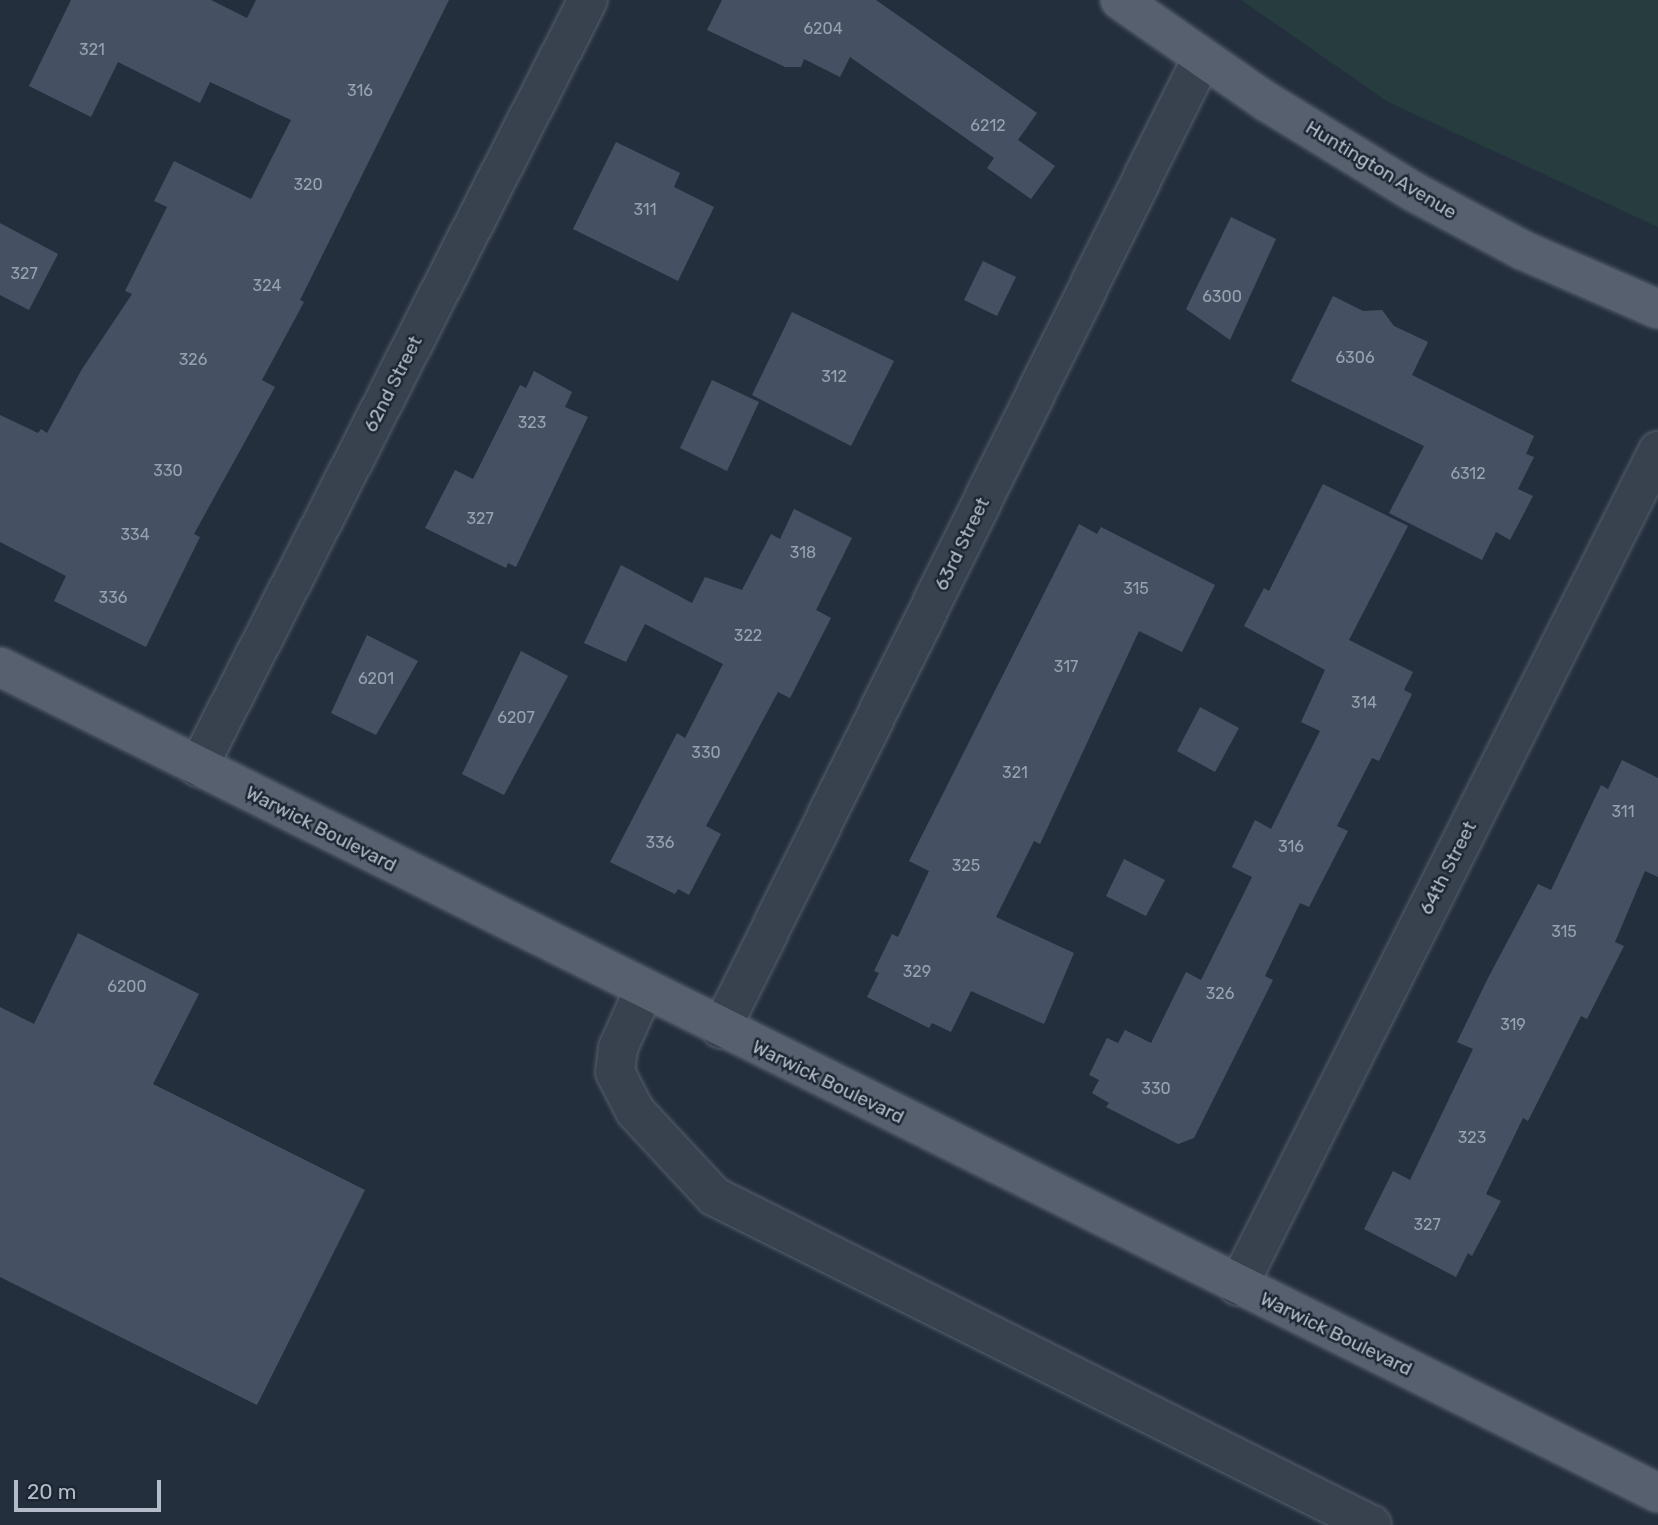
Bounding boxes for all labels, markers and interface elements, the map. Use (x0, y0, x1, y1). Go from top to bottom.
house number: 6204 (803, 19, 843, 39)
house number: 321 (79, 40, 105, 60)
house number: 316 (347, 81, 373, 101)
house number: 6212 (970, 116, 1006, 136)
street label: Huntington Avenue (1301, 116, 1461, 224)
house number: 320 (293, 175, 323, 195)
house number: 311 (633, 200, 657, 220)
house number: 327 (10, 264, 38, 284)
house number: 324 (253, 276, 281, 296)
house number: 6300 (1202, 287, 1242, 307)
street label: 62nd Street (359, 332, 427, 436)
house number: 6306 (1335, 348, 1375, 368)
house number: 326 (179, 350, 207, 370)
house number: 312 (821, 367, 847, 387)
house number: 323 (518, 413, 546, 433)
house number: 330 (153, 461, 183, 481)
house number: 6312 (1450, 464, 1486, 484)
street label: 63rd Street (930, 494, 994, 594)
house number: 327 (466, 509, 494, 529)
house number: 334 (120, 525, 150, 545)
house number: 318 (790, 543, 816, 563)
house number: 315 (1123, 579, 1149, 599)
house number: 336 (99, 588, 127, 608)
house number: 322 (734, 626, 762, 646)
house number: 317 (1054, 657, 1078, 677)
house number: 6201 (358, 669, 394, 689)
house number: 314 (1351, 693, 1377, 713)
house number: 6207 (497, 708, 535, 728)
house number: 330 (691, 743, 721, 763)
house number: 321 (1002, 763, 1028, 783)
street label: Warwick Boulevard (242, 781, 400, 877)
house number: 311 (1611, 802, 1635, 822)
street label: 64th Street (1415, 817, 1481, 919)
house number: 336 (646, 833, 674, 853)
house number: 316 (1278, 837, 1304, 857)
house number: 325 (952, 856, 980, 876)
house number: 315 (1551, 922, 1577, 942)
house number: 329 (903, 962, 931, 982)
house number: 6200 (107, 977, 147, 997)
house number: 326 (1206, 984, 1234, 1004)
house number: 319 (1500, 1015, 1526, 1035)
street label: Warwick Boulevard (748, 1035, 908, 1129)
house number: 330 (1141, 1079, 1171, 1099)
house number: 323 (1458, 1128, 1486, 1148)
house number: 327 (1413, 1215, 1441, 1235)
street label: Warwick Boulevard (1256, 1287, 1416, 1381)
scale bar (18, 1466, 164, 1510)
text: 20 m (27, 1479, 76, 1504)

